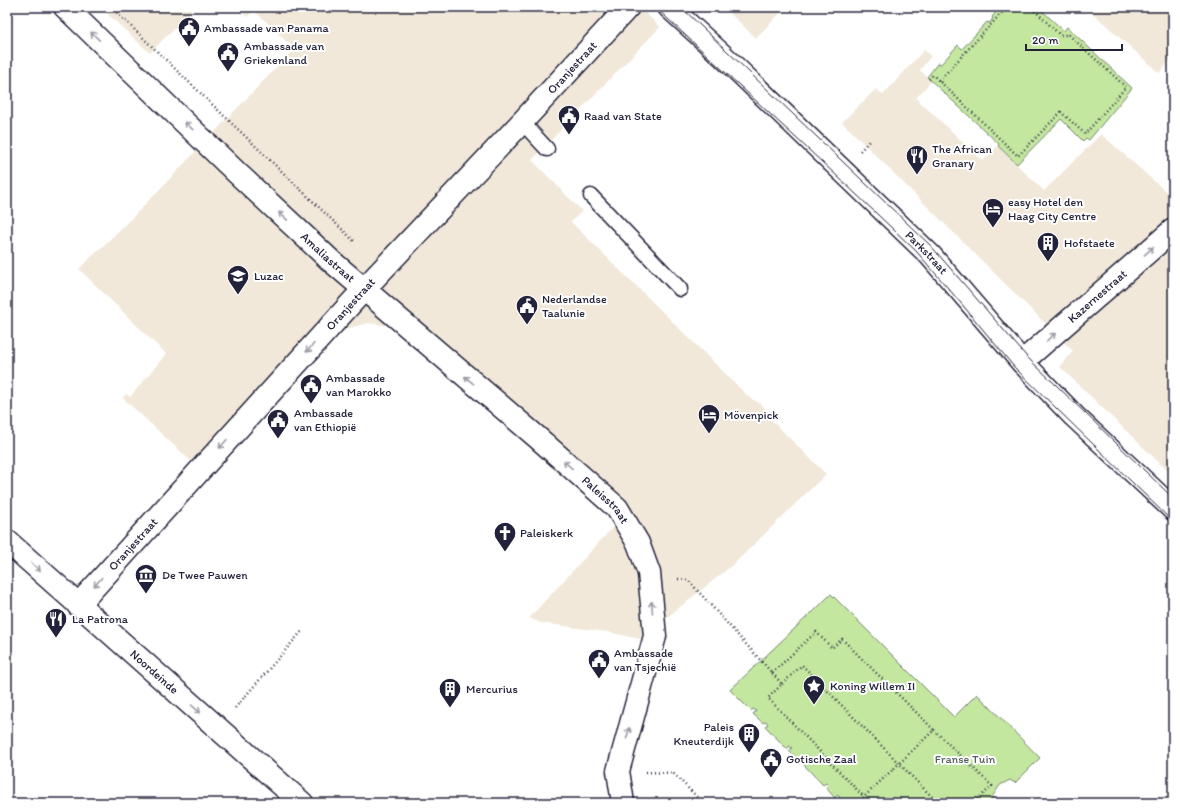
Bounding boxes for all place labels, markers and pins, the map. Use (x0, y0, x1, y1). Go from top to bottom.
public building icon: Ambassade van Panama (176, 15, 202, 48)
place label: Ambassade van Panama (204, 21, 330, 35)
place label: Ambassade van Griekenland (244, 39, 325, 67)
public building icon: Ambassade van Griekenland (215, 40, 241, 73)
public building icon: Raad van State (556, 103, 582, 136)
place label: Raad van State (584, 109, 662, 123)
place label: The African Granary (932, 142, 993, 170)
restaurant icon: The African Granary (904, 143, 930, 176)
place label: easy Hotel den Haag City Centre (1008, 195, 1096, 223)
hotel icon: easy Hotel den Haag City Centre (980, 196, 1006, 229)
building icon: Hofstaete (1035, 230, 1061, 263)
place label: Hofstaete (1064, 236, 1115, 250)
school or university icon: Luzac (225, 263, 251, 296)
place label: Luzac (254, 269, 284, 283)
place label: Nederlandse Taalunie (542, 292, 607, 320)
public building icon: Nederlandse Taalunie (514, 293, 540, 326)
place label: Ambassade van Marokko (326, 371, 392, 399)
public building icon: Ambassade van Marokko (298, 372, 324, 405)
hotel icon: Mövenpick (696, 402, 722, 435)
place label: Ambassade van Ethiopië (294, 406, 357, 434)
public building icon: Ambassade van Ethiopië (265, 407, 291, 440)
place label: Mövenpick (724, 408, 778, 422)
church icon: Paleiskerk (492, 520, 518, 553)
place label: Paleiskerk (520, 526, 573, 540)
museum icon: De Twee Pauwen (133, 562, 159, 595)
place label: De Twee Pauwen (162, 568, 248, 582)
restaurant icon: La Patrona (43, 606, 69, 639)
place label: La Patrona (72, 612, 129, 626)
place label: Ambassade van Tsjechië (614, 646, 677, 674)
public building icon: Ambassade van Tsjechië (586, 647, 612, 680)
place icon: Koning Willem II (801, 673, 827, 706)
building icon: Mercurius (437, 676, 463, 709)
place label: Koning Willem II (830, 679, 915, 693)
place label: Mercurius (466, 682, 518, 696)
place label: Paleis Kneuterdijk (673, 720, 735, 748)
building icon: Paleis Kneuterdijk (736, 721, 762, 754)
public building icon: Gotische Zaal (758, 746, 784, 779)
place label: Gotische Zaal (786, 752, 857, 766)

